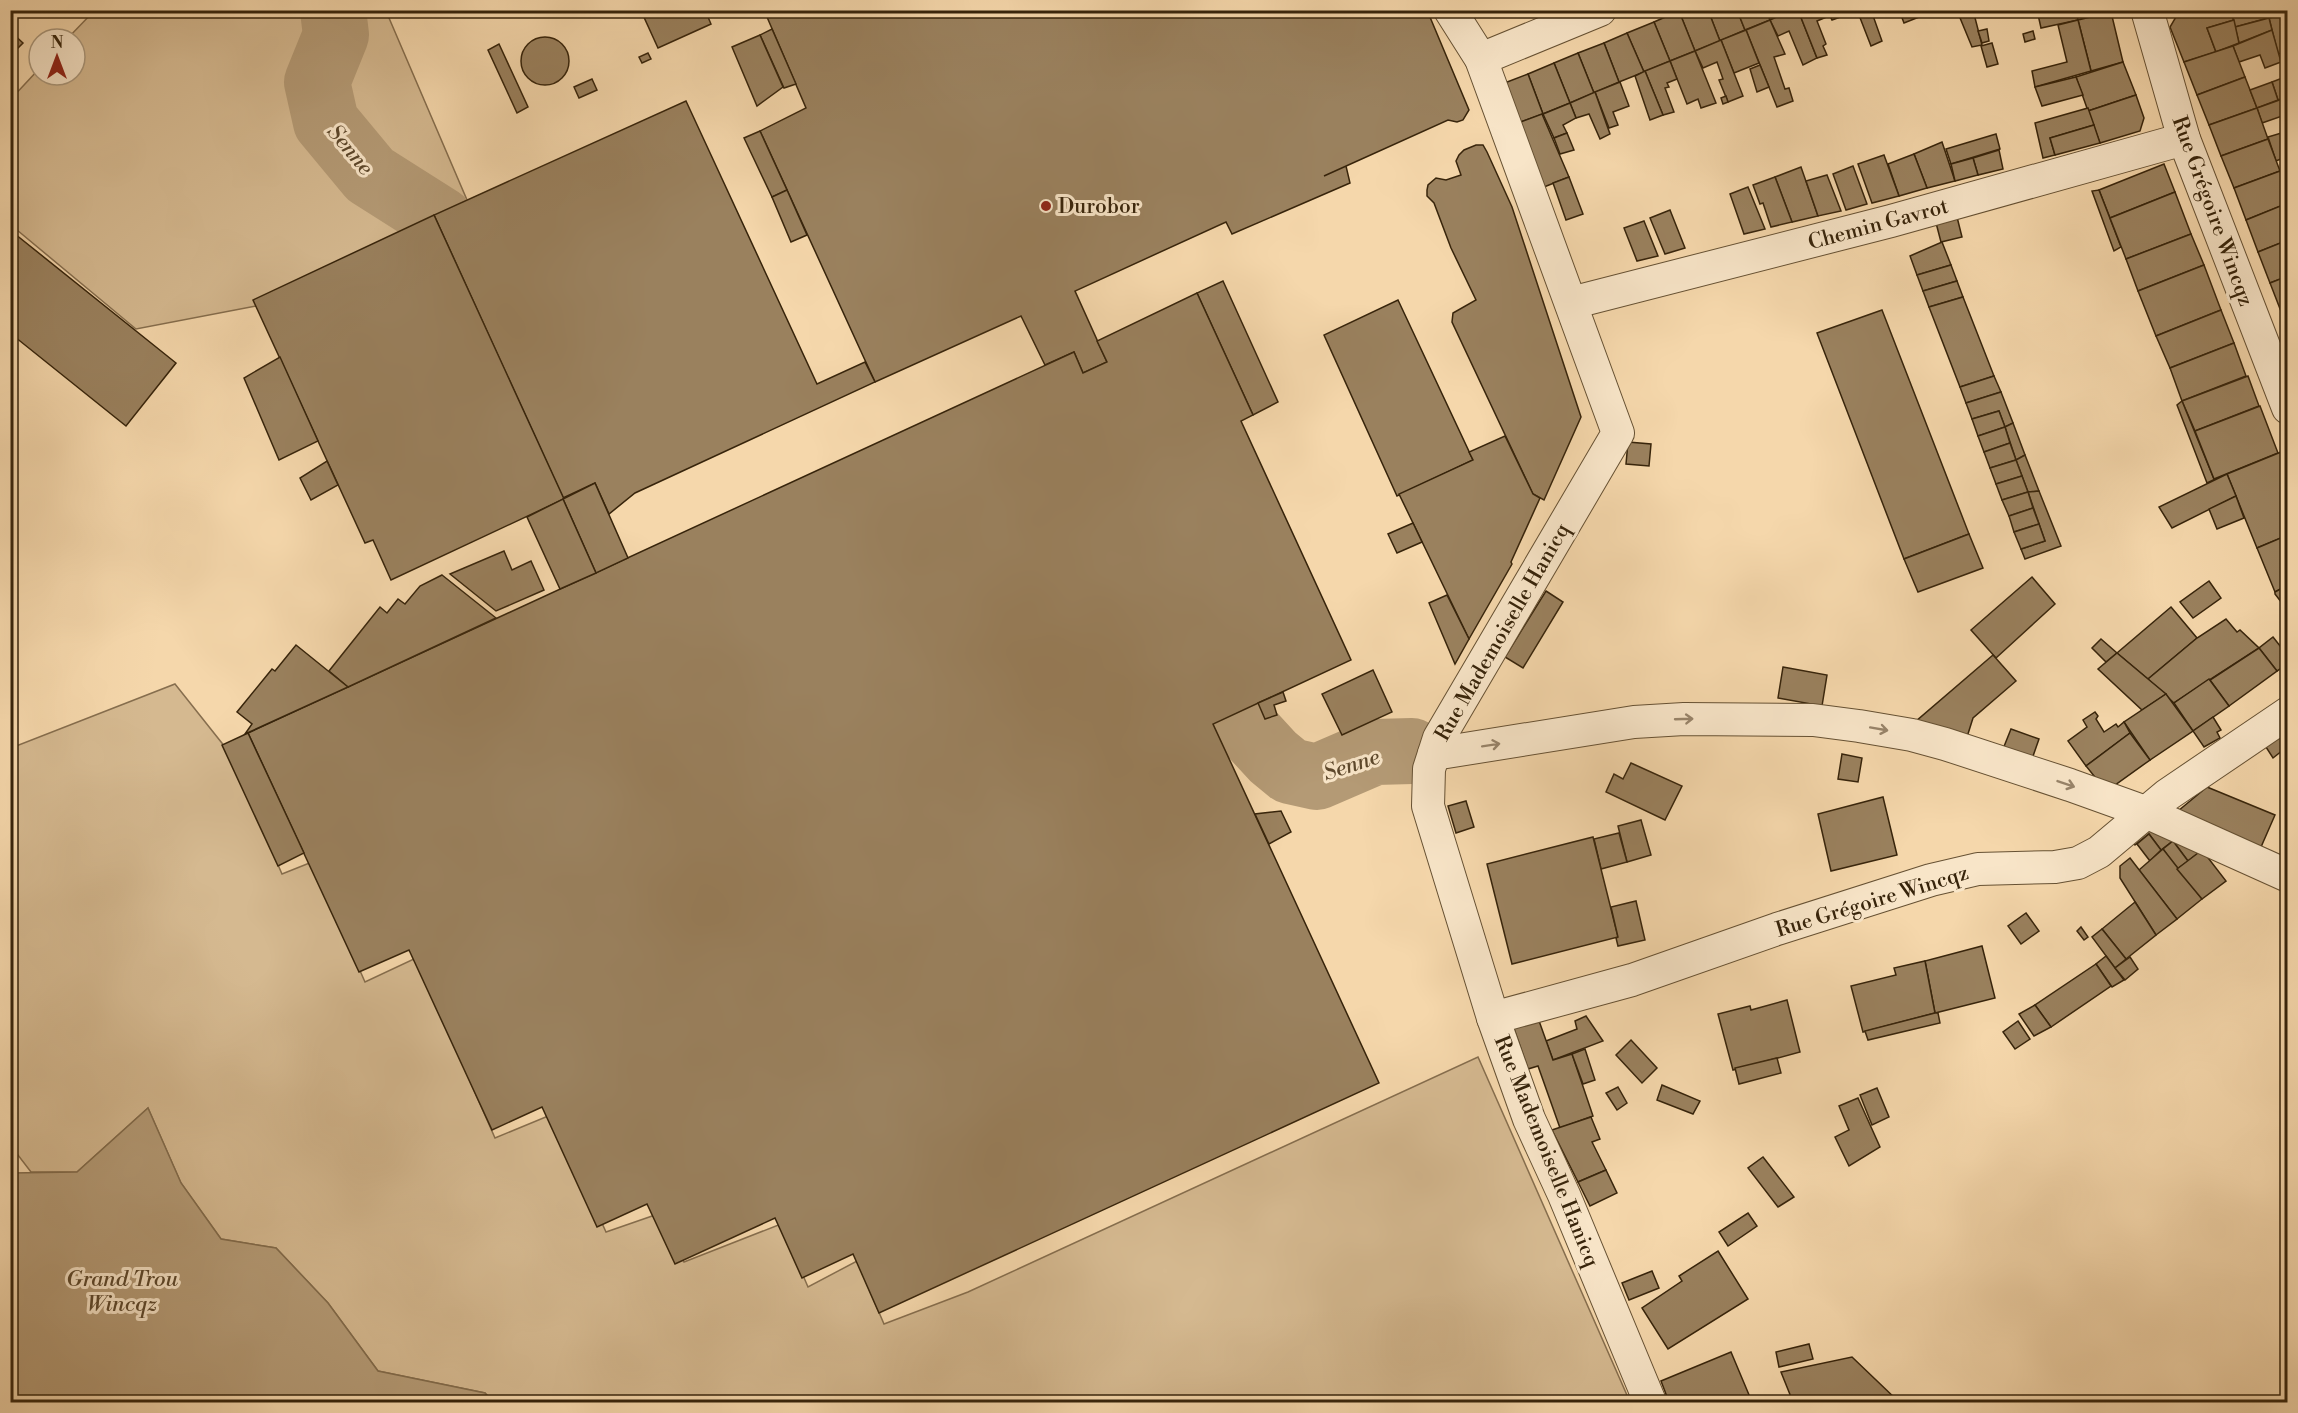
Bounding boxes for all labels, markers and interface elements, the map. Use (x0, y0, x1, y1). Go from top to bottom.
north arrow (27, 27, 87, 87)
text: N (51, 33, 64, 53)
street label: Rue Grégoire Wincqz (2166, 113, 2259, 310)
water label: Senne (321, 119, 379, 181)
place label: Durobor (1058, 194, 1140, 220)
street label: Chemin Gavrot (1805, 194, 1952, 256)
marker: Durobor (1039, 199, 1053, 213)
street label: Rue Mademoiselle Hanicq (1430, 519, 1576, 746)
one-way arrow (1674, 713, 1694, 725)
one-way arrow (1868, 724, 1888, 735)
one-way arrow (1481, 740, 1501, 751)
water label: Senne (1320, 744, 1383, 787)
one-way arrow (2056, 779, 2075, 790)
street label: Rue Grégoire Wincqz (1773, 860, 1972, 944)
street label: Rue Mademoiselle Hanicq (1488, 1032, 1604, 1271)
water label: Grand Trou Wincqz (66, 1266, 179, 1318)

